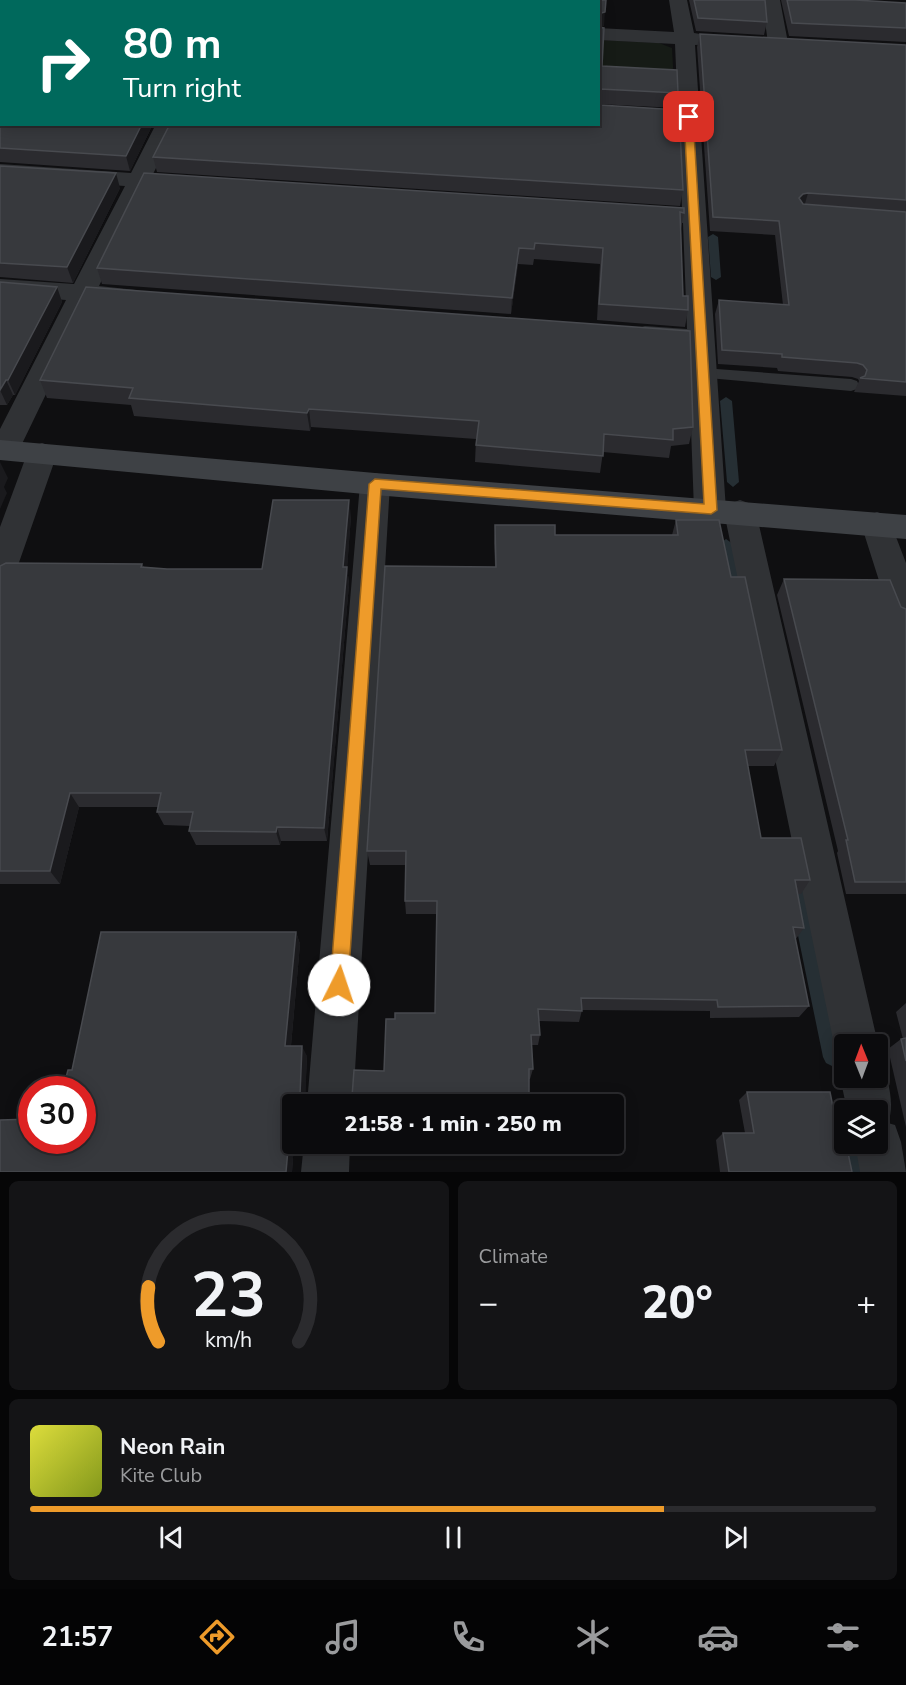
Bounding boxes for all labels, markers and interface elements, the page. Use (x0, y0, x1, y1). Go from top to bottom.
text: 80 m (123, 16, 222, 73)
icon: right (24, 24, 102, 102)
text: Turn right (123, 70, 241, 107)
pin (663, 91, 714, 142)
icon: arrive (672, 100, 705, 133)
position arrow (307, 953, 371, 1017)
north arrow (834, 1034, 888, 1088)
map controls (834, 1034, 888, 1154)
speed limit sign: 30 (18, 1076, 96, 1154)
button: layers (834, 1100, 888, 1154)
text: 21:58 · 1 min · 250 m (344, 1109, 562, 1139)
text: Climate (479, 1243, 548, 1270)
text: 23 (191, 1253, 266, 1338)
text: 20° (642, 1273, 713, 1334)
text: − (479, 1281, 498, 1326)
text: + (856, 1281, 876, 1326)
text: km/h (205, 1326, 252, 1356)
text: Neon Rain (120, 1432, 225, 1462)
text: Kite Club (120, 1462, 202, 1489)
icon: previous (155, 1521, 188, 1554)
icon: pause (437, 1521, 470, 1554)
icon: next (719, 1521, 752, 1554)
icon: directions (196, 1616, 238, 1658)
icon: music (322, 1616, 364, 1658)
icon: phone (447, 1616, 489, 1658)
icon: climate (572, 1616, 614, 1658)
icon: car (697, 1616, 739, 1658)
icon: filters (822, 1616, 864, 1658)
text: 21:57 (42, 1619, 113, 1656)

